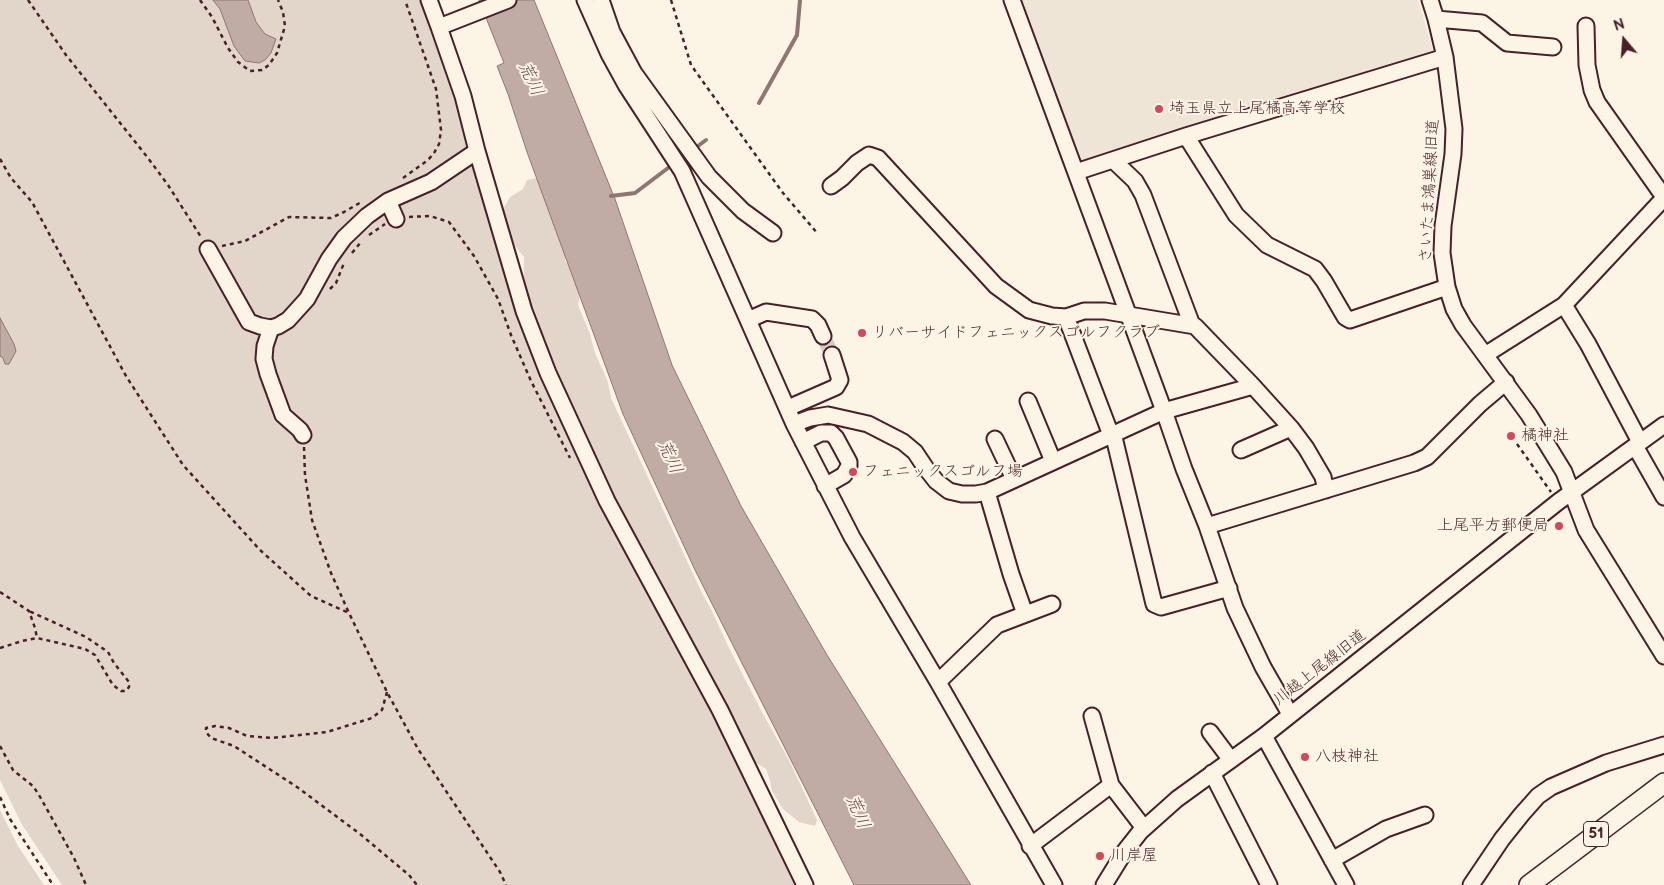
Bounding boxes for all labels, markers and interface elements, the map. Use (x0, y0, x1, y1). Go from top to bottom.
north arrow (1599, 15, 1649, 65)
text: N (1612, 16, 1627, 35)
water label: 荒川 (513, 58, 547, 100)
place label: 埼玉県立上尾橘高等学校 (1169, 99, 1345, 119)
marker: 埼玉県立上尾橘高等学校 (1153, 103, 1165, 115)
street label: さいたま鴻巣線旧道 (1417, 119, 1443, 263)
place label: リバーサイドフェニックスゴルフクラブ (872, 323, 1160, 343)
marker: リバーサイドフェニックスゴルフクラブ (856, 327, 868, 339)
place label: 橘神社 (1521, 426, 1569, 446)
marker: 橘神社 (1505, 430, 1517, 442)
water label: 荒川 (652, 436, 686, 478)
place label: フェニックスゴルフ場 (863, 462, 1023, 482)
marker: フェニックスゴルフ場 (847, 466, 859, 478)
place label: 上尾平方郵便局 (1437, 516, 1549, 536)
marker: 上尾平方郵便局 (1553, 520, 1565, 532)
street label: 川越上尾線旧道 (1270, 626, 1370, 710)
place label: 八枝神社 (1315, 747, 1379, 767)
marker: 八枝神社 (1299, 751, 1311, 763)
water label: 荒川 (840, 791, 874, 833)
road number: 51 (1584, 822, 1608, 846)
place label: 川岸屋 (1110, 846, 1158, 866)
marker: 川岸屋 (1094, 850, 1106, 862)

